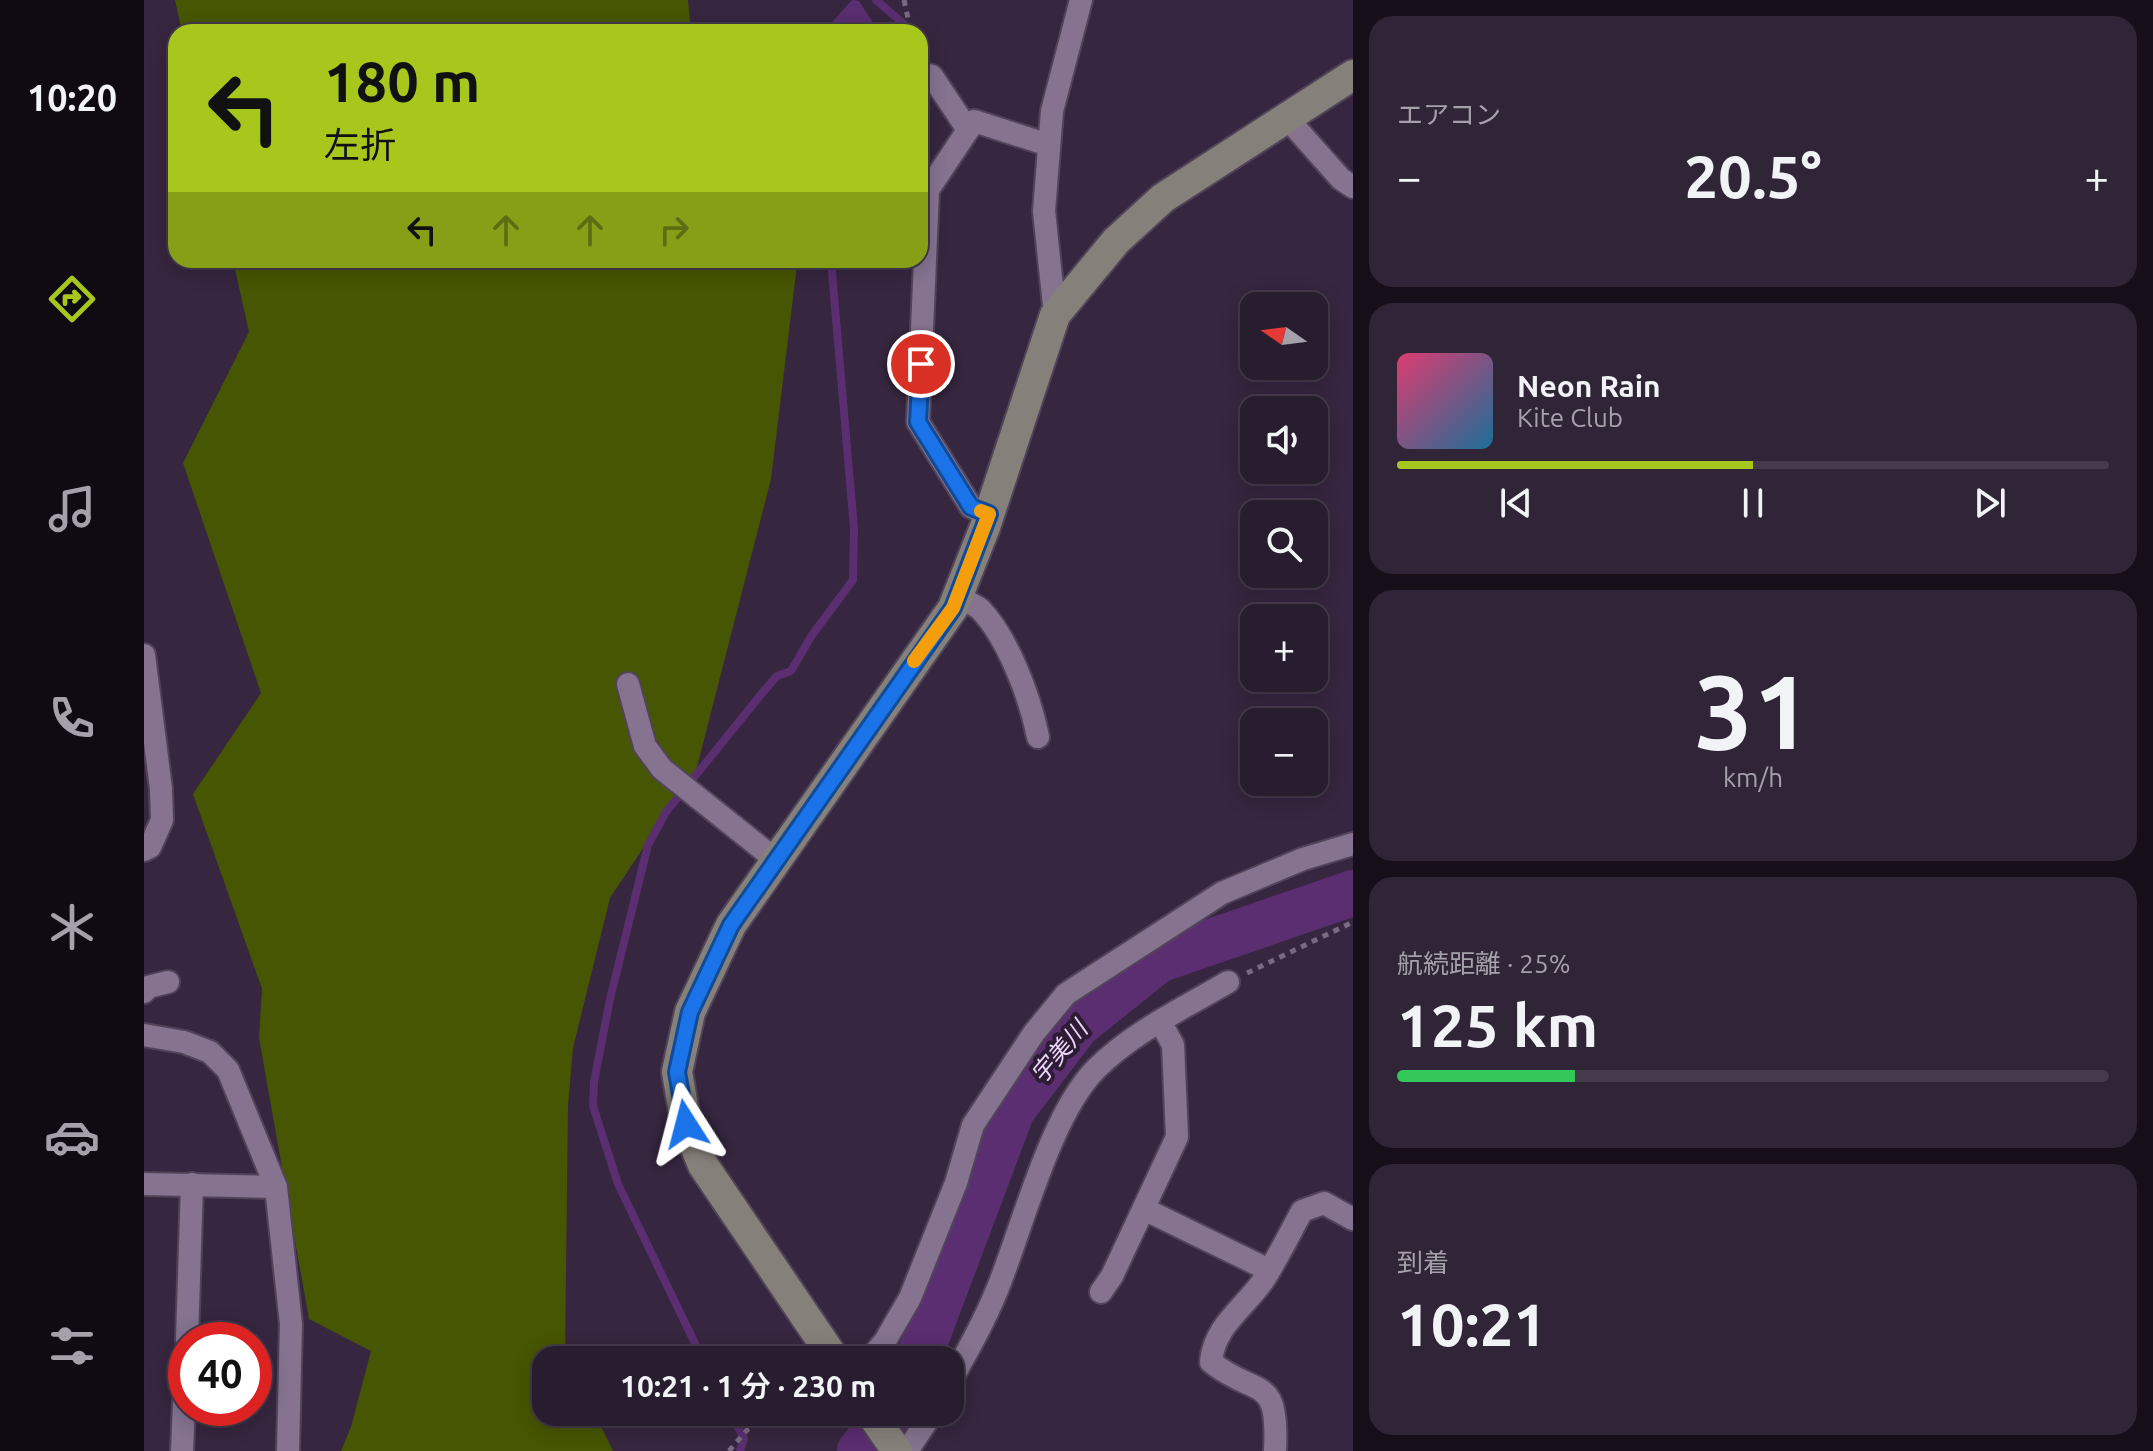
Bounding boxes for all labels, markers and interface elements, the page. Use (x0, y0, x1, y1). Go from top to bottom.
text: 180 m (324, 50, 480, 113)
icon: left (192, 56, 296, 160)
text: 10:20 (27, 77, 117, 118)
text: エアコン (1397, 100, 1501, 129)
text: 左折 (324, 124, 396, 165)
text: 20.5° (1684, 142, 1822, 209)
text: − (1397, 152, 1422, 201)
text: + (2084, 152, 2109, 201)
icon: left (400, 208, 444, 252)
icon: ahead (484, 208, 528, 252)
icon: ahead (568, 208, 612, 252)
icon: right (652, 208, 696, 252)
icon: directions (44, 271, 100, 327)
north arrow (1240, 292, 1328, 380)
map controls (1240, 292, 1328, 796)
pin (887, 330, 955, 398)
icon: arrive (899, 342, 943, 386)
text: Neon Rain (1517, 369, 1661, 403)
button: sound (1240, 396, 1328, 484)
text: Kite Club (1517, 403, 1623, 432)
icon: music (44, 481, 100, 537)
icon: previous (1494, 481, 1538, 525)
icon: pause (1731, 481, 1775, 525)
icon: next (1968, 481, 2012, 525)
button: search (1240, 500, 1328, 588)
button: + (1240, 604, 1328, 692)
text: 31 (1694, 652, 1812, 769)
icon: phone (44, 690, 100, 746)
button: − (1240, 708, 1328, 796)
text: km/h (1723, 763, 1783, 792)
icon: climate (44, 899, 100, 955)
text: 航続距離 · 25% (1397, 949, 1571, 978)
text: 125 km (1397, 991, 1598, 1058)
water label: 宇美川 (1026, 1013, 1094, 1088)
position arrow (644, 1082, 728, 1166)
icon: car (44, 1109, 100, 1165)
text: 到着 (1397, 1248, 1449, 1277)
text: 10:21 (1397, 1290, 1547, 1357)
icon: filters (44, 1318, 100, 1374)
speed limit sign: 40 (168, 1322, 272, 1426)
text: 10:21 · 1 分 · 230 m (620, 1369, 876, 1403)

